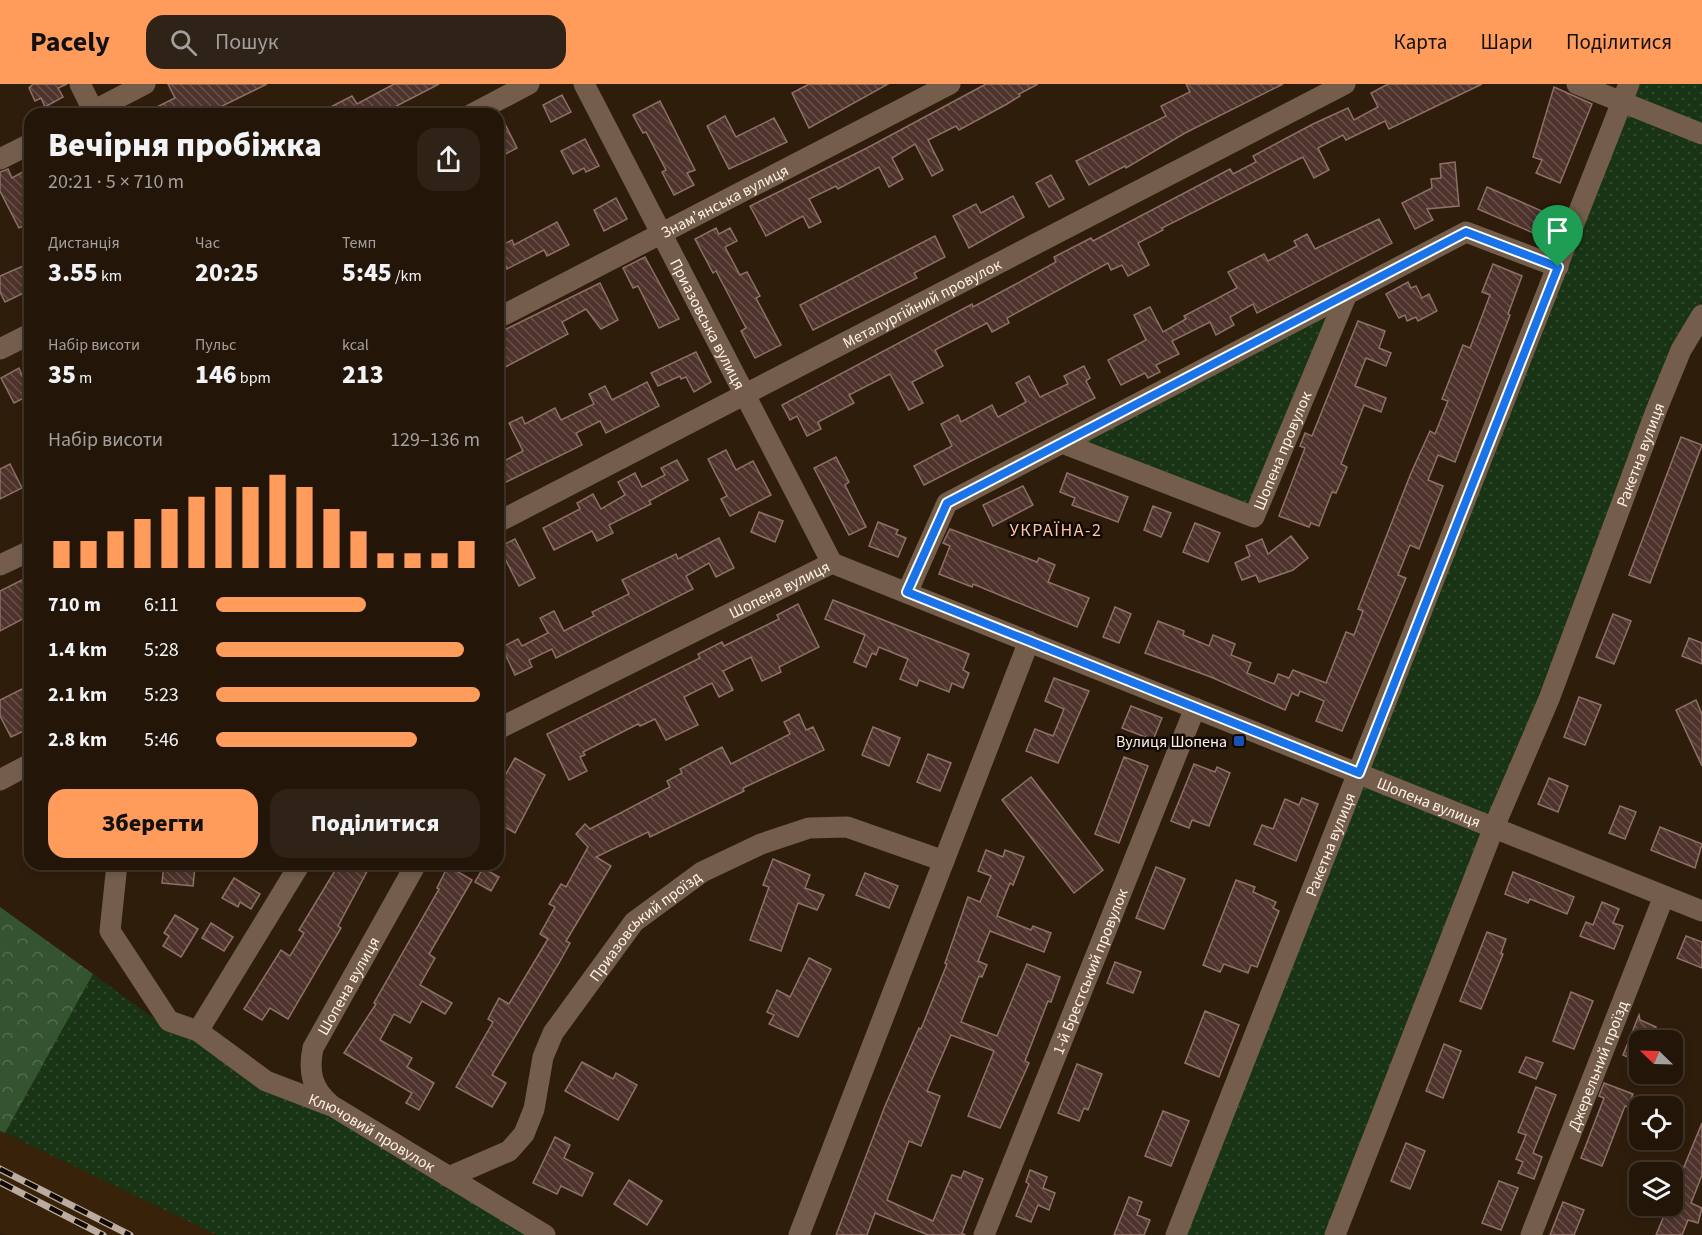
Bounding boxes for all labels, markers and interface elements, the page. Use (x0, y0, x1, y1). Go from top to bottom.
search box (146, 15, 566, 69)
text: Pacely (30, 22, 110, 62)
icon: search (167, 26, 200, 59)
text: Пошук (215, 26, 279, 58)
text: Карта (1394, 27, 1447, 57)
text: Шари (1480, 27, 1533, 57)
text: Поділитися (1566, 27, 1672, 57)
text: Вечірня пробіжка (48, 122, 322, 169)
button: share (417, 128, 480, 191)
street label: Знам’янська вулиця (657, 159, 793, 244)
text: 20:21 · 5 × 710 m (48, 168, 184, 196)
pin (1532, 205, 1583, 267)
icon: arrive (1541, 214, 1574, 247)
text: Дистанція (48, 232, 120, 254)
text: Час (195, 232, 220, 254)
text: Темп (342, 232, 376, 254)
street label: Металургійний провулок (839, 253, 1006, 354)
text: 3.55 (48, 254, 98, 291)
text: 20:25 (195, 254, 259, 291)
text: 5:45 (342, 254, 392, 291)
street label: Приазовська вулиця (664, 255, 750, 394)
text: km (98, 265, 122, 287)
text: /km (392, 265, 422, 287)
text: Набір висоти (48, 334, 140, 356)
text: Пульс (195, 334, 236, 356)
text: kcal (342, 334, 369, 356)
text: 35 (48, 356, 76, 393)
text: 146 (195, 356, 237, 393)
text: 213 (342, 356, 384, 393)
text: m (76, 367, 92, 389)
text: bpm (237, 367, 271, 389)
street label: Шопена провулок (1248, 388, 1317, 513)
street label: Ракетна вулиця (1611, 399, 1670, 510)
text: Набір висоти (48, 426, 163, 454)
text: 129–136 m (390, 426, 480, 454)
district label: УКРАЇНА-2 (1009, 518, 1103, 543)
street label: Шопена вулиця (725, 556, 834, 624)
text: 710 m (48, 591, 101, 619)
text: 6:11 (144, 591, 179, 619)
text: 1.4 km (48, 636, 107, 664)
text: 5:28 (144, 636, 179, 664)
text: 2.1 km (48, 681, 107, 709)
text: 5:23 (144, 681, 179, 709)
text: 2.8 km (48, 726, 107, 754)
text: 5:46 (144, 726, 179, 754)
place label: Вулиця Шопена (1116, 731, 1227, 753)
marker: Вулиця Шопена (1232, 734, 1246, 748)
street label: Шопена вулиця (1374, 772, 1484, 833)
button: Зберегти (48, 789, 258, 858)
button: Поділитися (270, 789, 480, 858)
street label: Ракетна вулиця (1300, 789, 1361, 900)
street label: Приазовський проїзд (584, 866, 706, 986)
street label: 1-й Брестський провулок (1047, 885, 1134, 1058)
street label: Шопена вулиця (312, 933, 385, 1039)
street label: Джерельний проїзд (1563, 997, 1634, 1134)
north arrow (1629, 1030, 1683, 1084)
map controls (1629, 1030, 1683, 1216)
street label: Ключовий провулок (305, 1088, 439, 1178)
button: locate (1629, 1096, 1683, 1150)
button: layers (1629, 1162, 1683, 1216)

